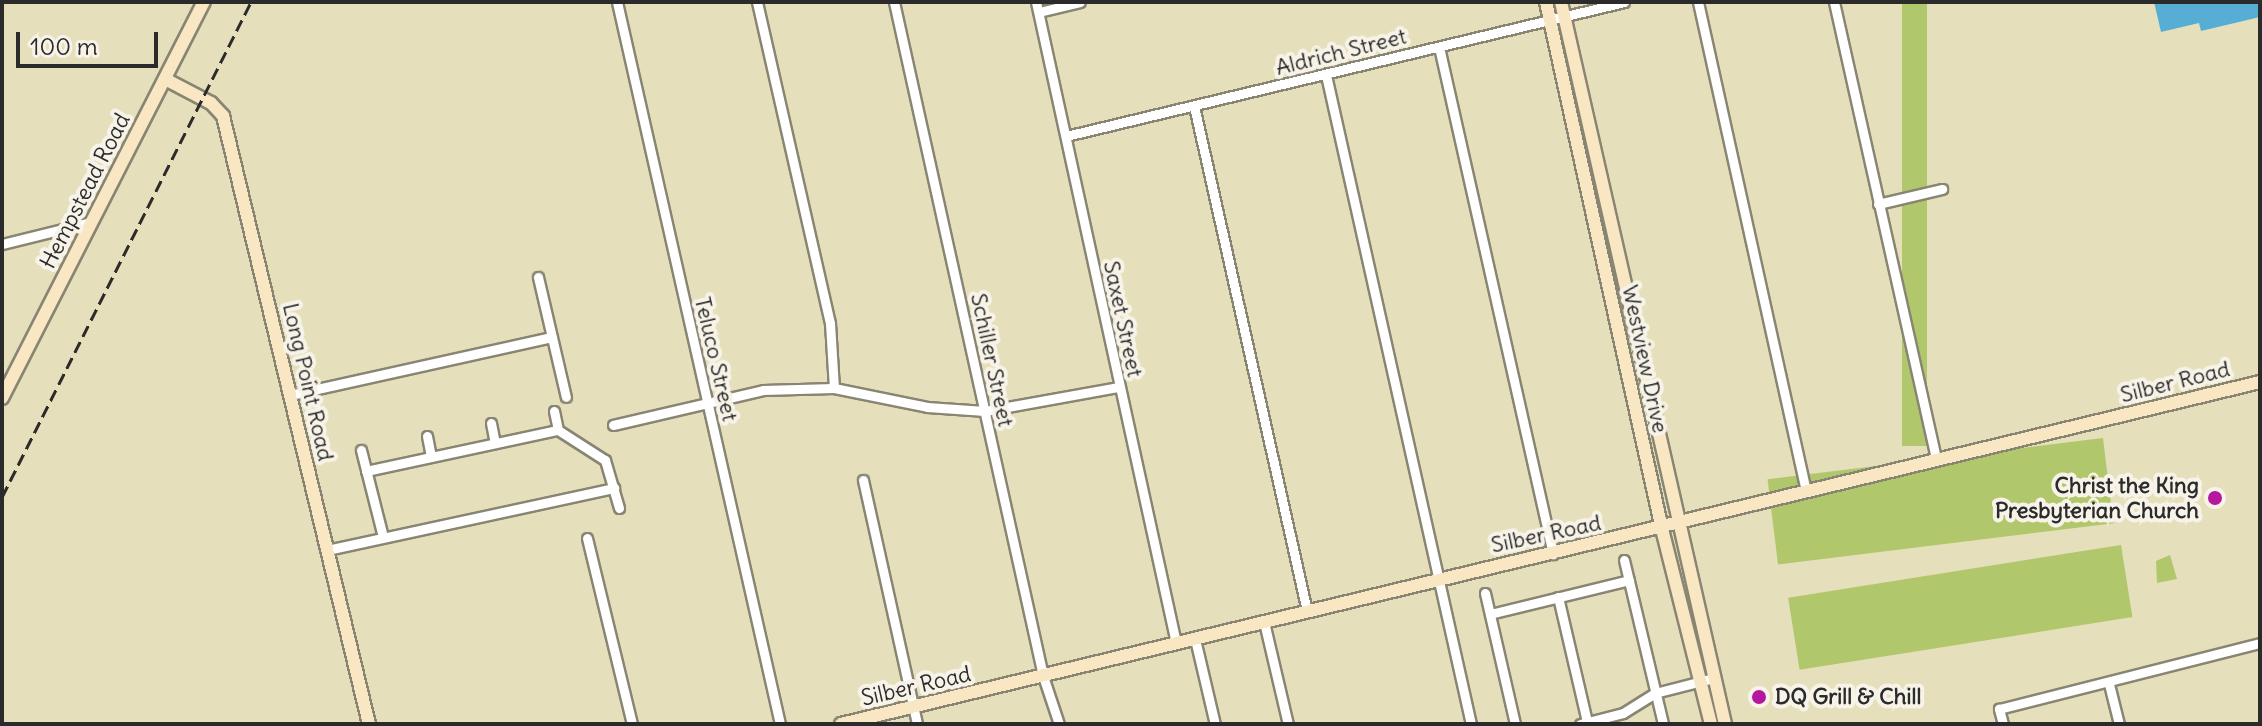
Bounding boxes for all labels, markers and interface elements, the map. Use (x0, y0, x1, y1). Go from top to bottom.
scale bar (20, 16, 162, 66)
street label: Aldrich Street (1273, 23, 1409, 81)
text: 100 m (30, 31, 98, 61)
street label: Hempstead Road (35, 109, 135, 273)
street label: Saxet Street (1098, 258, 1148, 380)
street label: Westview Drive (1616, 283, 1674, 435)
street label: Schiller Street (965, 291, 1019, 429)
street label: Teluco Street (689, 294, 743, 424)
street label: Long Point Road (277, 301, 339, 463)
street label: Silber Road (2118, 356, 2232, 408)
place label: Christ the King Presbyterian Church (1995, 472, 2199, 524)
marker: Christ the King Presbyterian Church (2206, 489, 2224, 507)
street label: Silber Road (1489, 509, 1603, 559)
street label: Silber Road (859, 661, 973, 711)
place label: DQ Grill & Chill (1775, 684, 1921, 710)
marker: DQ Grill & Chill (1750, 688, 1768, 706)

